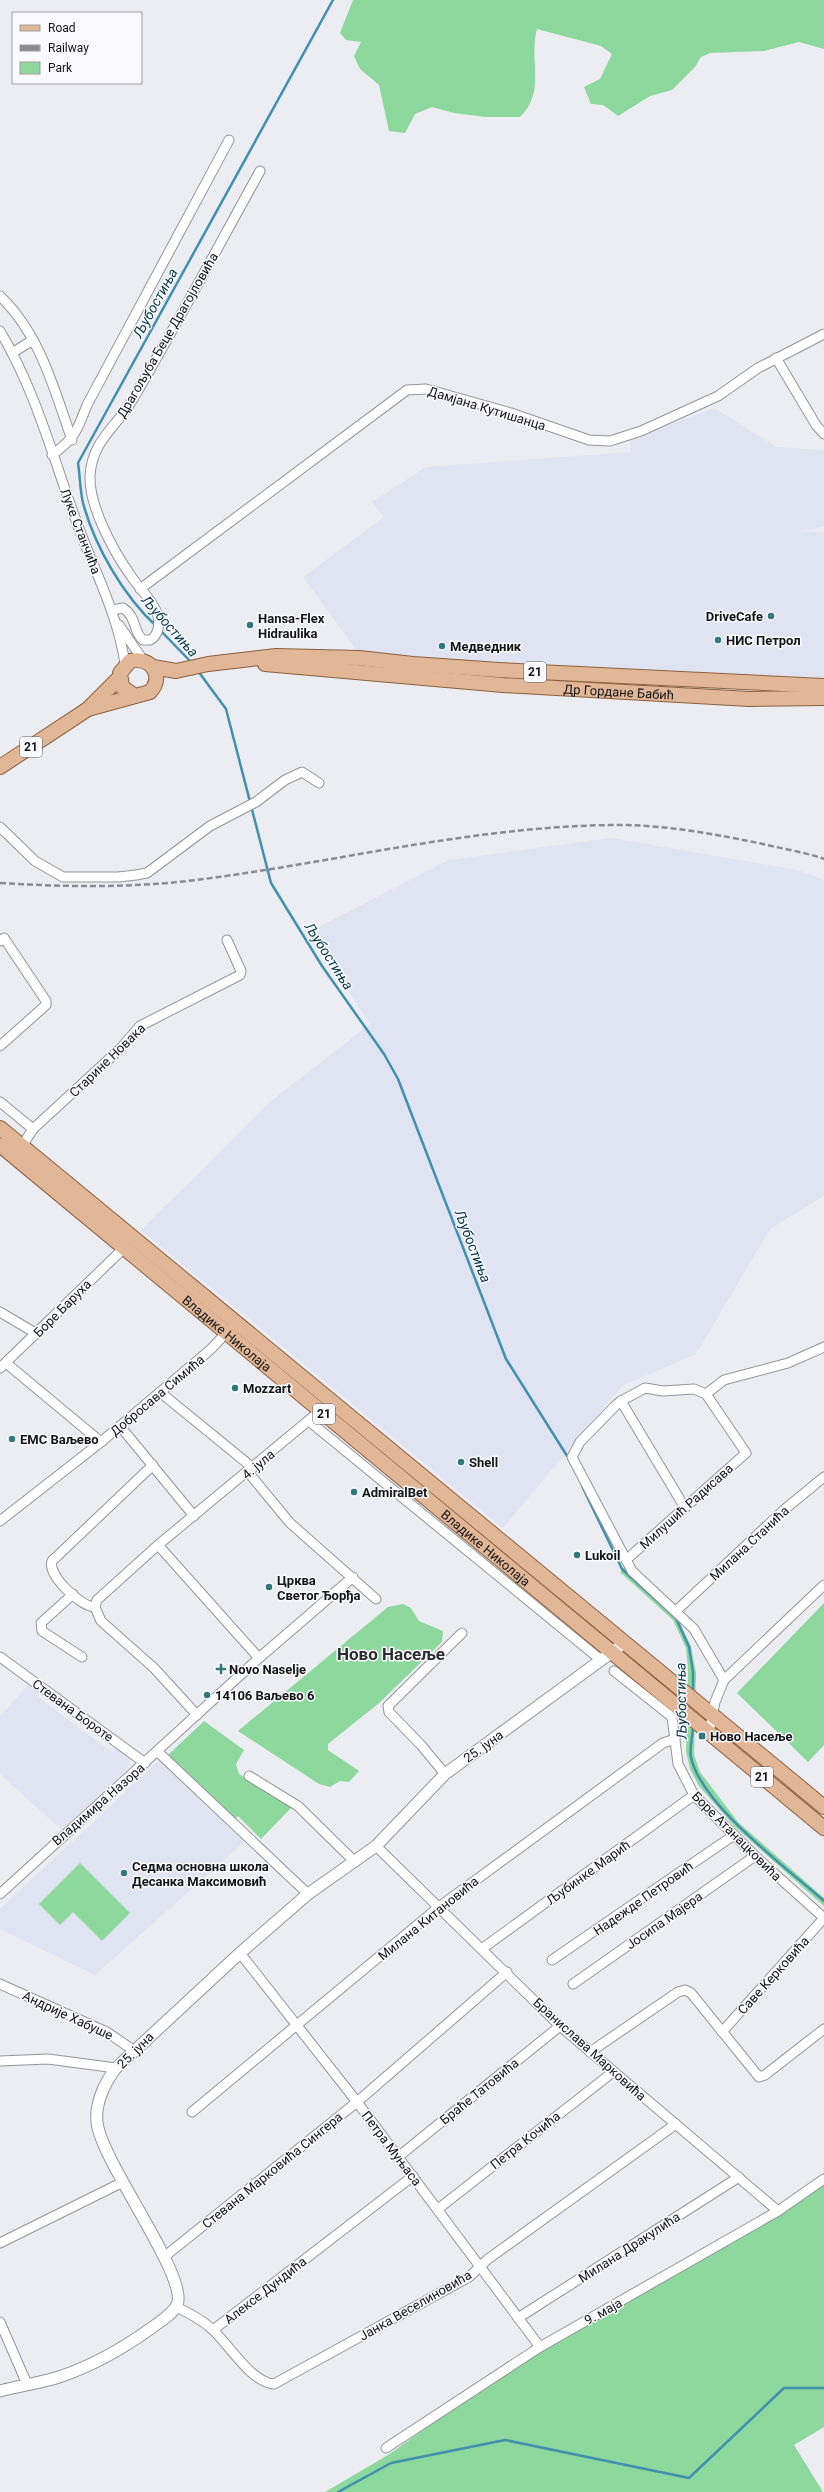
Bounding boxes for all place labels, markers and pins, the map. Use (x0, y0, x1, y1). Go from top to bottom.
place label: DriveCafe (706, 609, 763, 624)
place label: Hansa-Flex Hidraulika (258, 611, 325, 641)
marker: DriveCafe (766, 611, 776, 621)
marker: Hansa-Flex Hidraulika (245, 620, 255, 630)
place label: НИС Петрол (726, 633, 801, 648)
marker: НИС Петрол (713, 635, 723, 645)
place label: Медведник (450, 639, 522, 654)
marker: Медведник (437, 641, 447, 651)
place label: Mozzart (243, 1381, 292, 1396)
marker: Mozzart (230, 1383, 240, 1393)
place label: ЕМС Ваљево (20, 1432, 99, 1447)
marker: ЕМС Ваљево (7, 1434, 17, 1444)
place label: Shell (469, 1455, 498, 1470)
marker: Shell (456, 1457, 466, 1467)
place label: AdmiralBet (362, 1485, 428, 1500)
marker: AdmiralBet (349, 1487, 359, 1497)
place label: Lukoil (585, 1548, 620, 1563)
marker: Lukoil (572, 1550, 582, 1560)
place label: Црква Светог Ђорђа (277, 1573, 361, 1603)
marker: Црква Светог Ђорђа (264, 1582, 274, 1592)
place label: Novo Naselje (229, 1662, 306, 1677)
marker: Novo Naselje (216, 1664, 226, 1674)
place label: 14106 Ваљево 6 (215, 1688, 315, 1703)
marker: 14106 Ваљево 6 (202, 1690, 212, 1700)
place label: Ново Насеље (710, 1729, 793, 1744)
marker: Ново Насеље (697, 1731, 707, 1741)
place label: Седма основна школа Десанка Максимовић (132, 1859, 269, 1889)
marker: Седма основна школа Десанка Максимовић (119, 1868, 129, 1878)

